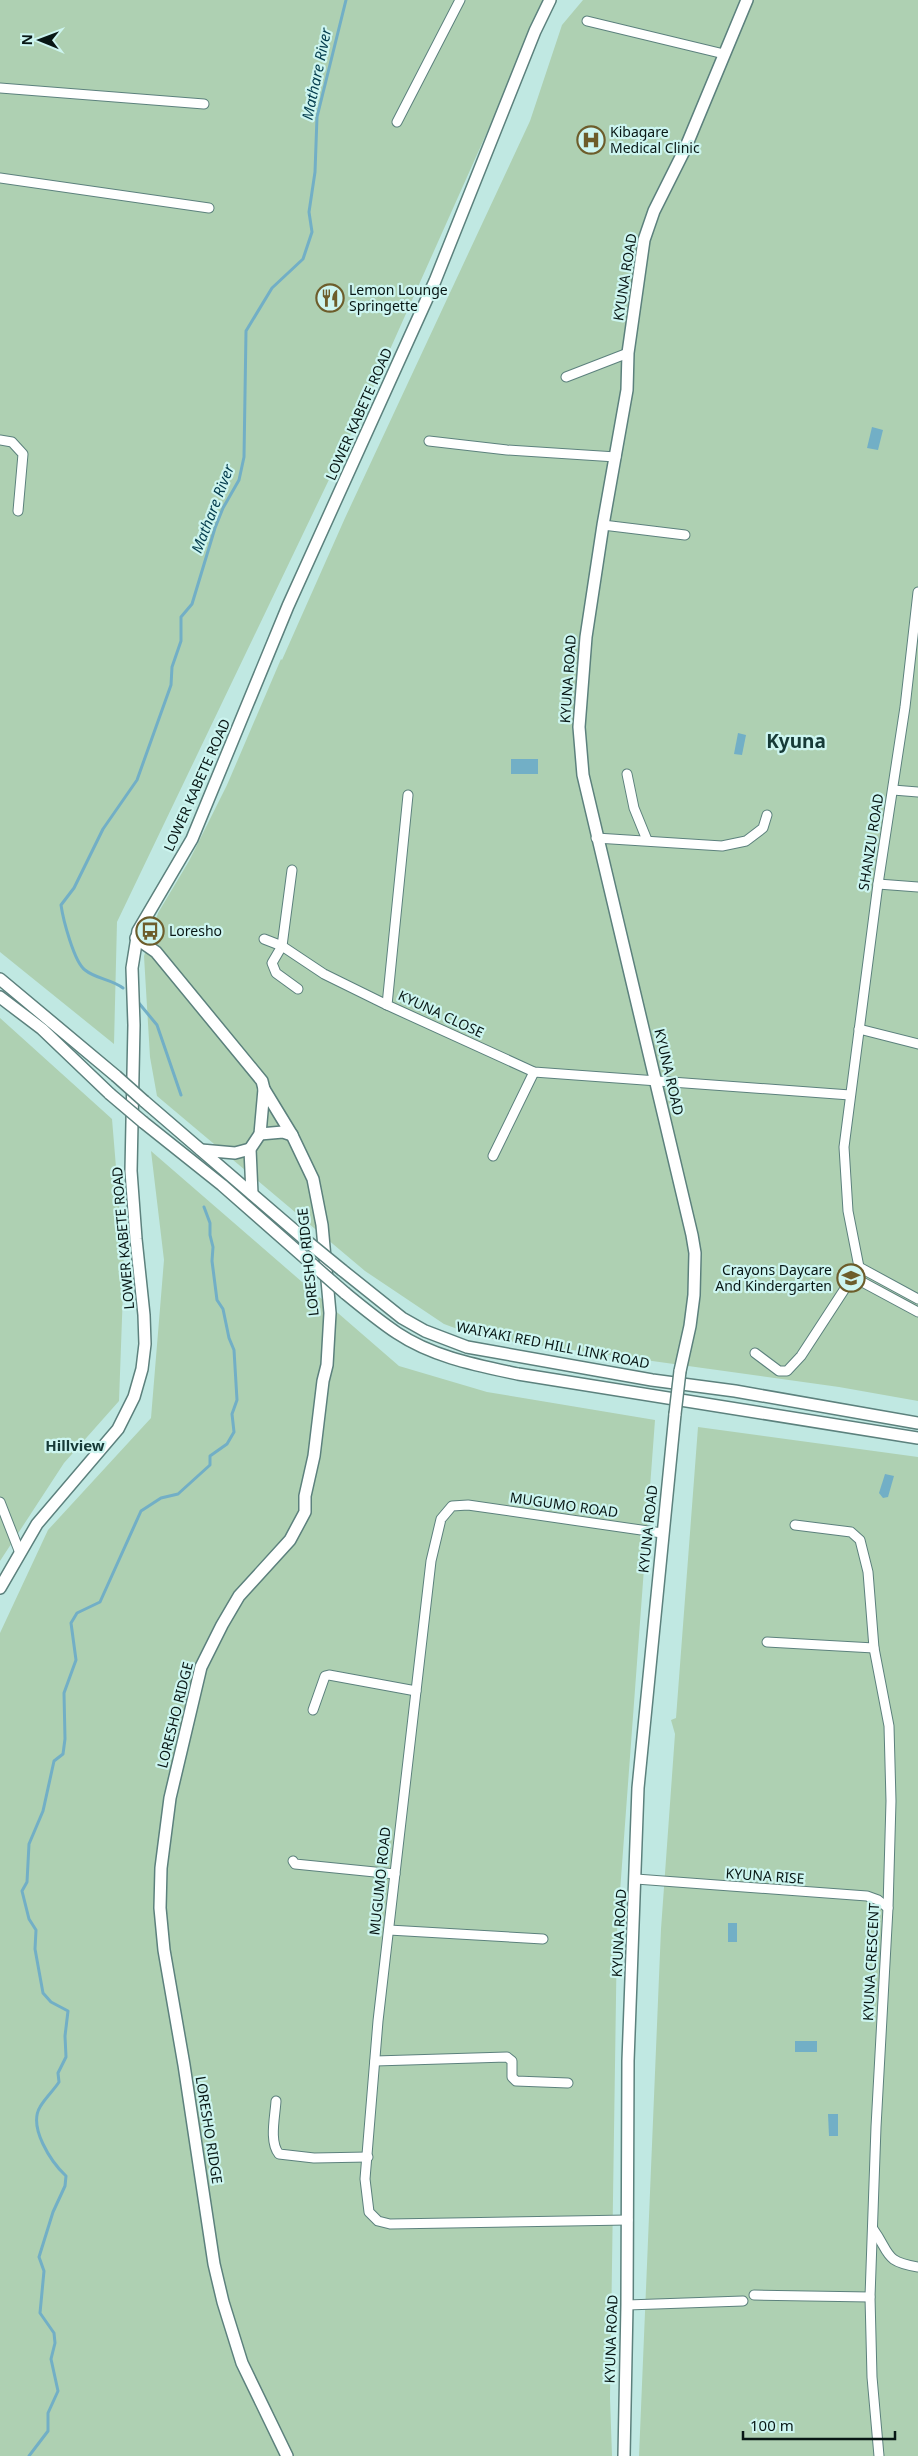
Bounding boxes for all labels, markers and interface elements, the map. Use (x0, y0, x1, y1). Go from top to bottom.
north arrow (15, 15, 65, 65)
water label: Mathare River (297, 25, 336, 122)
text: N (17, 34, 36, 46)
place label: Kibagare Medical Clinic (610, 122, 700, 157)
hospital icon: Kibagare Medical Clinic (576, 125, 606, 155)
street label: KYUNA ROAD (608, 232, 641, 322)
place label: Lemon Lounge Springette (349, 280, 448, 315)
restaurant icon: Lemon Lounge Springette (315, 283, 345, 313)
street label: LOWER KABETE ROAD (321, 345, 396, 483)
water label: Mathare River (186, 461, 238, 556)
street label: KYUNA ROAD (555, 634, 580, 724)
street label: LOWER KABETE ROAD (159, 716, 234, 854)
district label: Kyuna (766, 728, 826, 754)
street label: SHANZU ROAD (853, 792, 888, 892)
bus stop icon: Loresho (135, 916, 165, 946)
place label: Loresho (169, 921, 222, 940)
street label: KYUNA CLOSE (395, 985, 487, 1042)
street label: KYUNA ROAD (650, 1027, 689, 1117)
street label: LOWER KABETE ROAD (107, 1166, 138, 1310)
street label: LORESHO RIDGE (292, 1207, 323, 1317)
place label: Crayons Daycare And Kindergarten (715, 1260, 832, 1295)
school or university icon: Crayons Daycare And Kindergarten (836, 1263, 866, 1293)
street label: WAIYAKI RED HILL LINK ROAD (455, 1316, 651, 1373)
district label: Hillview (45, 1435, 105, 1455)
street label: KYUNA ROAD (633, 1484, 662, 1574)
street label: MUGUMO ROAD (509, 1488, 619, 1522)
street label: LORESHO RIDGE (152, 1660, 197, 1770)
street label: MUGUMO ROAD (364, 1826, 395, 1936)
street label: KYUNA RISE (725, 1863, 805, 1888)
street label: KYUNA ROAD (607, 1888, 630, 1978)
street label: KYUNA CRESCENT (858, 1902, 883, 2021)
street label: LORESHO RIDGE (192, 2075, 227, 2185)
street label: KYUNA ROAD (599, 2294, 622, 2384)
scale bar (743, 2408, 896, 2440)
text: 100 m (750, 2415, 794, 2435)

